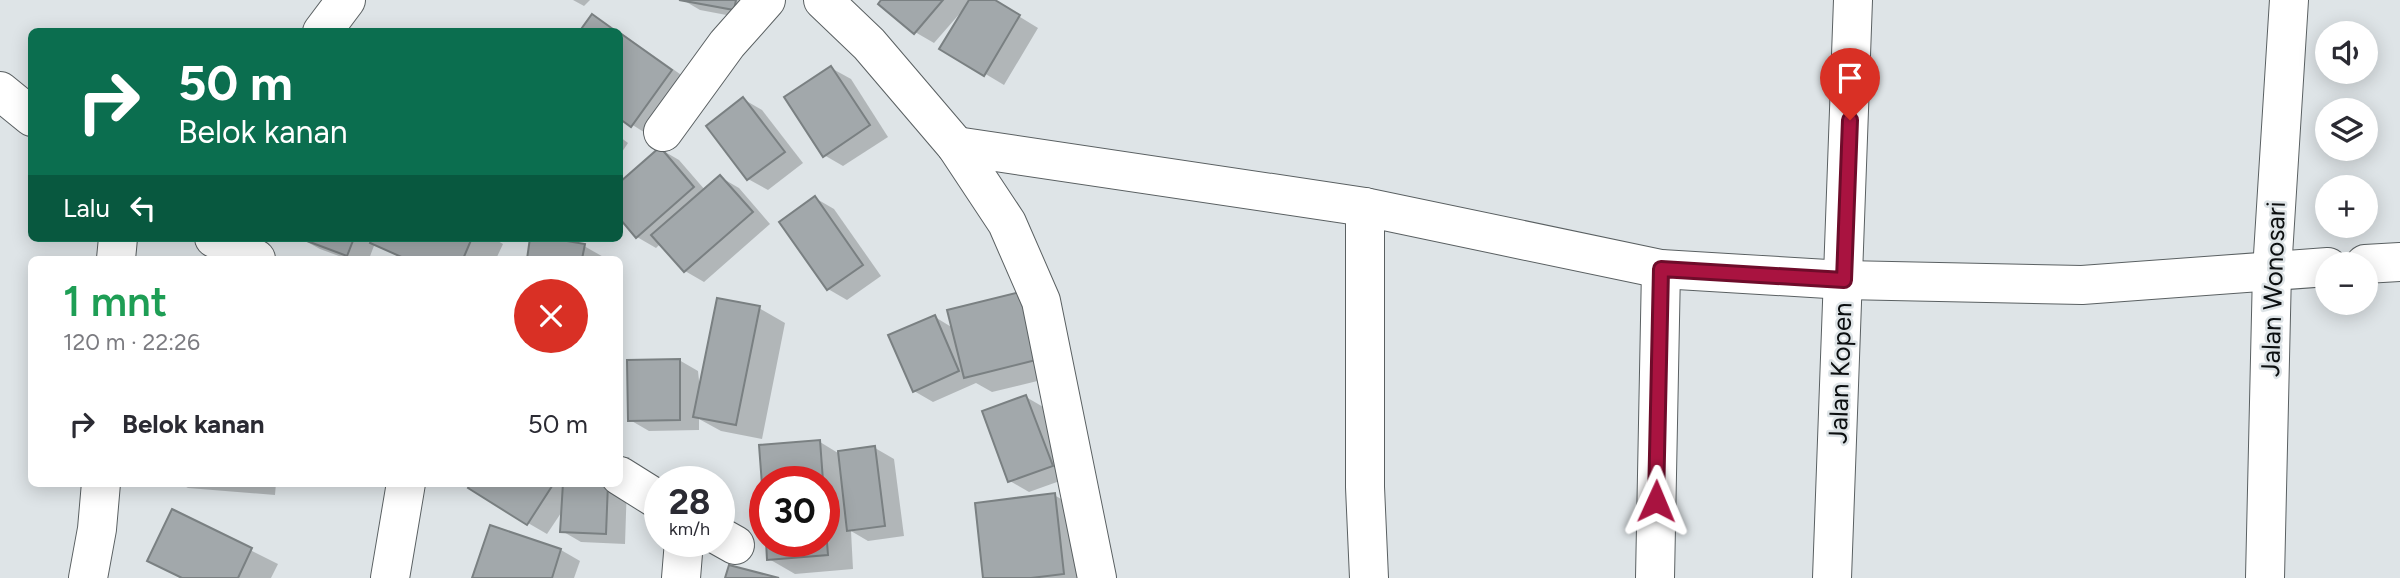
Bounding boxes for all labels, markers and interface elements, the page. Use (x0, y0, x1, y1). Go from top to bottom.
map controls (2315, 21, 2378, 315)
button: sound (2315, 21, 2378, 84)
pin (1820, 48, 1880, 120)
text: 50 m (178, 53, 293, 112)
icon: right (63, 56, 154, 147)
icon: arrive (1831, 59, 1869, 97)
button: layers (2315, 98, 2378, 161)
text: Belok kanan (178, 113, 348, 151)
button: + (2315, 175, 2378, 238)
icon: left (124, 189, 162, 227)
text: Lalu (63, 192, 110, 224)
street label: Jalan Wonosari (2254, 201, 2292, 377)
button: − (2315, 252, 2378, 315)
text: 1 mnt (63, 276, 167, 327)
button: close (514, 279, 588, 353)
street label: Jalan Kopen (1822, 302, 1858, 444)
text: 120 m · 22:26 (63, 328, 200, 356)
icon: right (63, 405, 101, 443)
text: Belok kanan (122, 408, 265, 440)
text: 50 m (528, 408, 588, 440)
position arrow (1619, 464, 1693, 538)
speed limit sign: 30 (749, 466, 840, 557)
text: 28 (669, 481, 710, 523)
text: km/h (669, 518, 710, 540)

